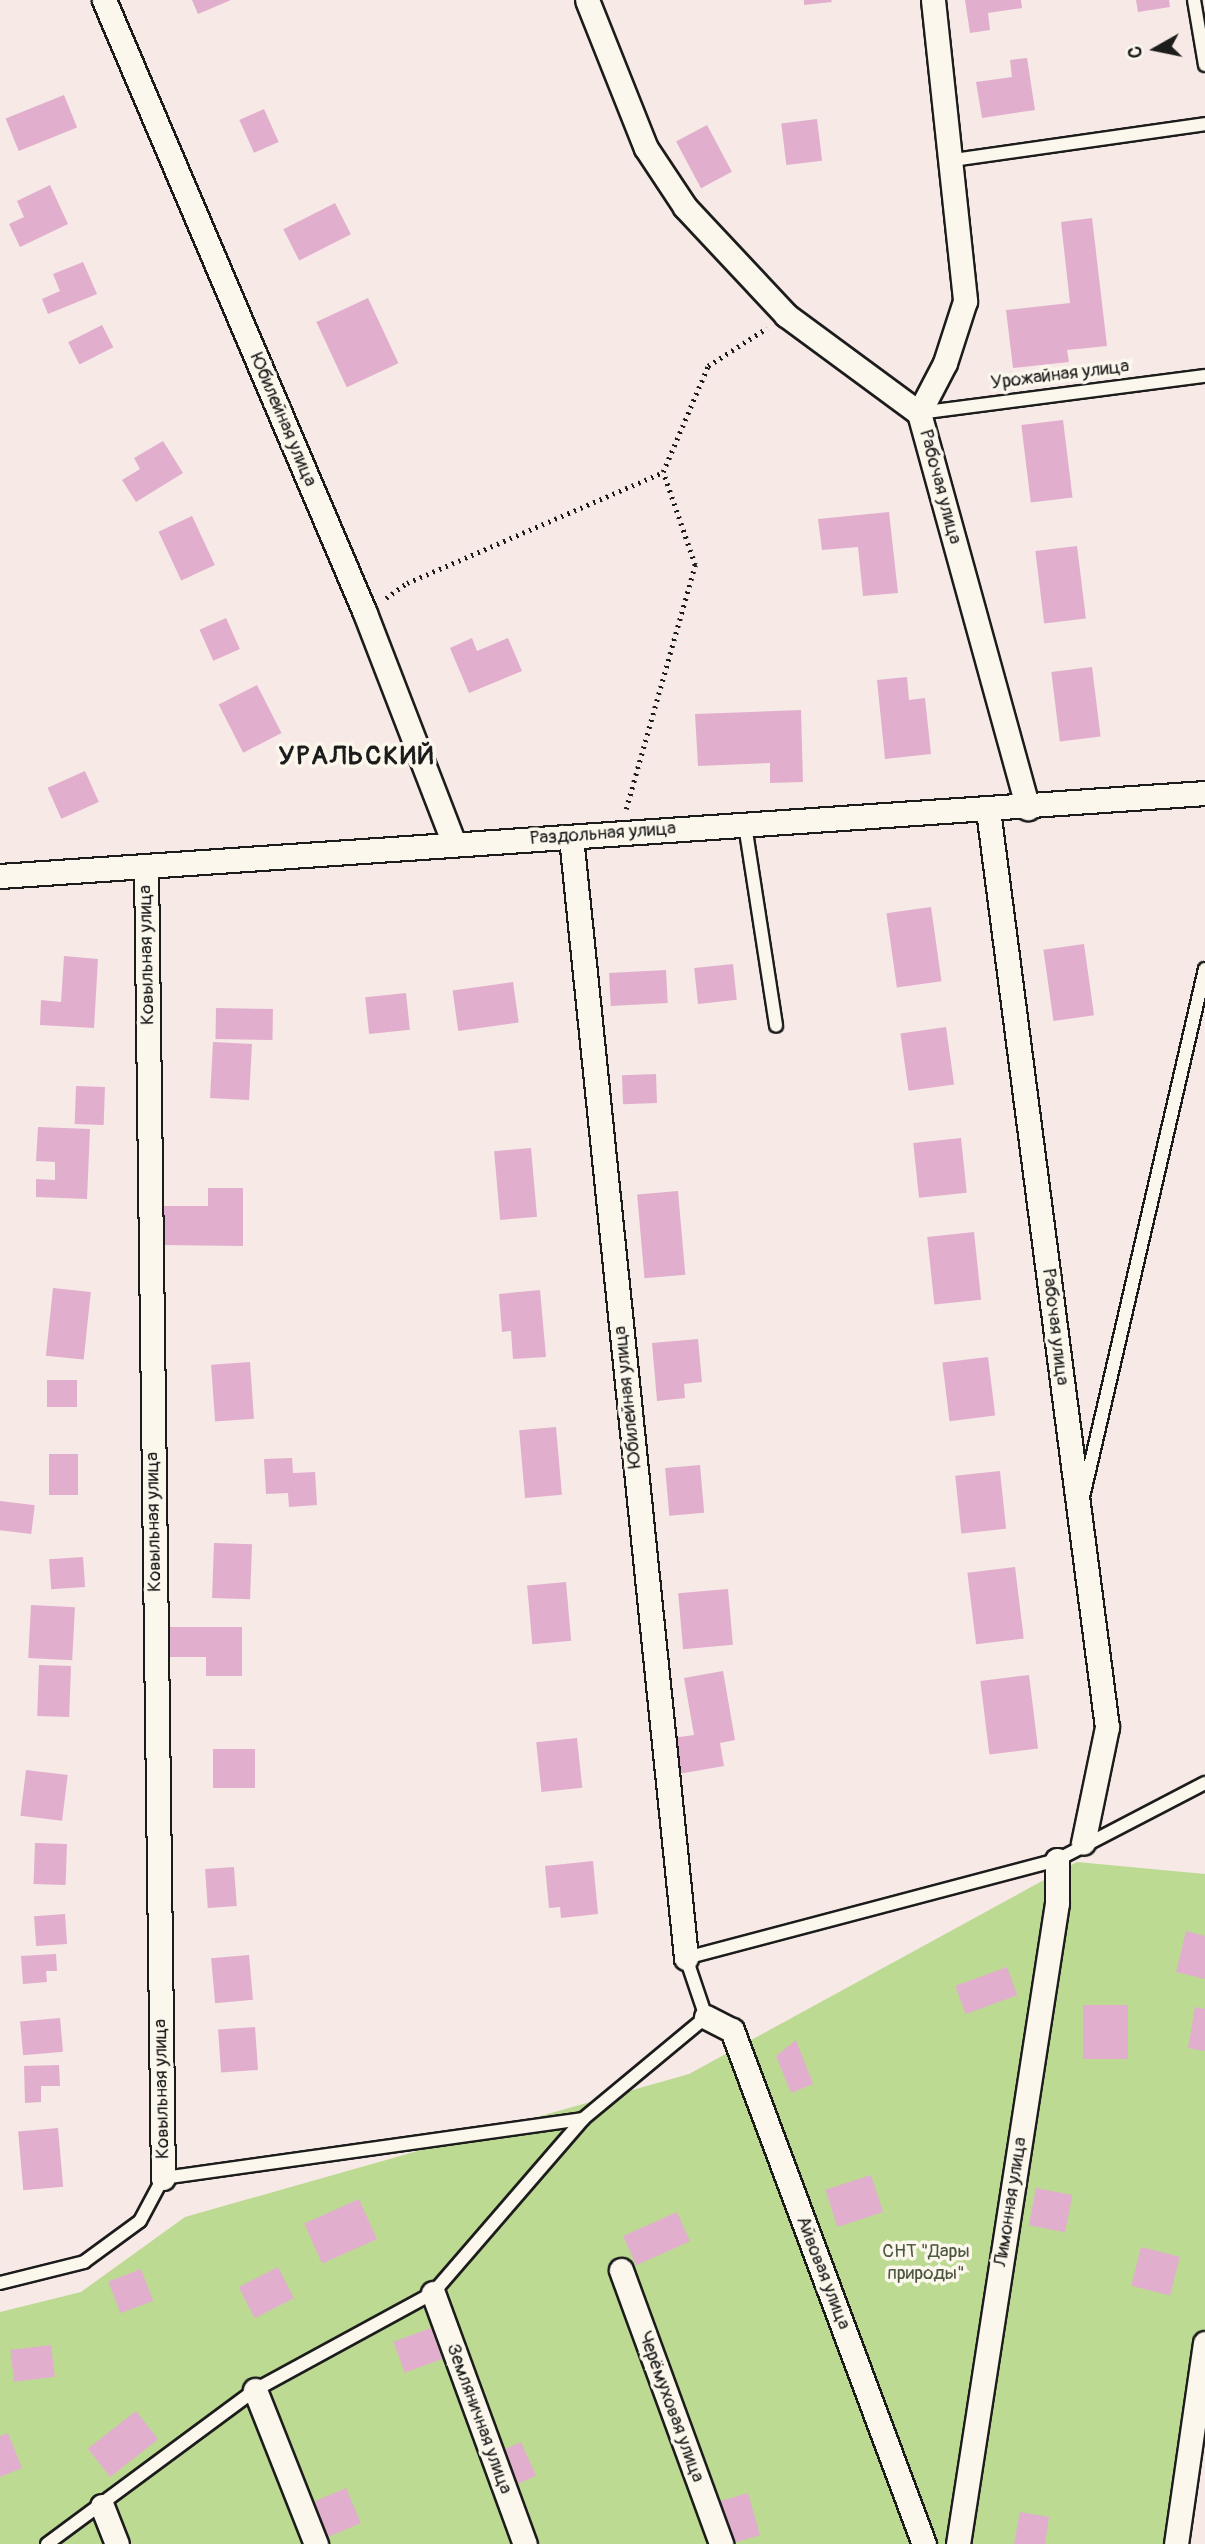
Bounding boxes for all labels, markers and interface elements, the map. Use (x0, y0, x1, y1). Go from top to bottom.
north arrow (1121, 14, 1191, 84)
text: С (1122, 45, 1148, 60)
street label: Юбилейная улица (245, 350, 321, 490)
street label: Урожайная улица (989, 355, 1131, 395)
street label: Рабочая улица (914, 427, 966, 547)
district label: УРАЛЬСКИЙ (280, 741, 434, 773)
street label: Раздольная улица (529, 818, 677, 850)
street label: Ковыльная улица (134, 885, 160, 1025)
street label: Рабочая улица (1037, 1267, 1073, 1387)
street label: Юбилейная улица (609, 1325, 647, 1469)
street label: Ковыльная улица (141, 1452, 167, 1592)
street label: Ковыльная улица (149, 2019, 175, 2159)
street label: Лимонная улица (990, 2136, 1032, 2268)
street label: Айвовая улица (791, 2213, 855, 2333)
park label: СНТ "Дары природы" (882, 2241, 970, 2285)
street label: Черёмуховая улица (633, 2328, 709, 2486)
street label: Земляничная улица (441, 2341, 517, 2497)

